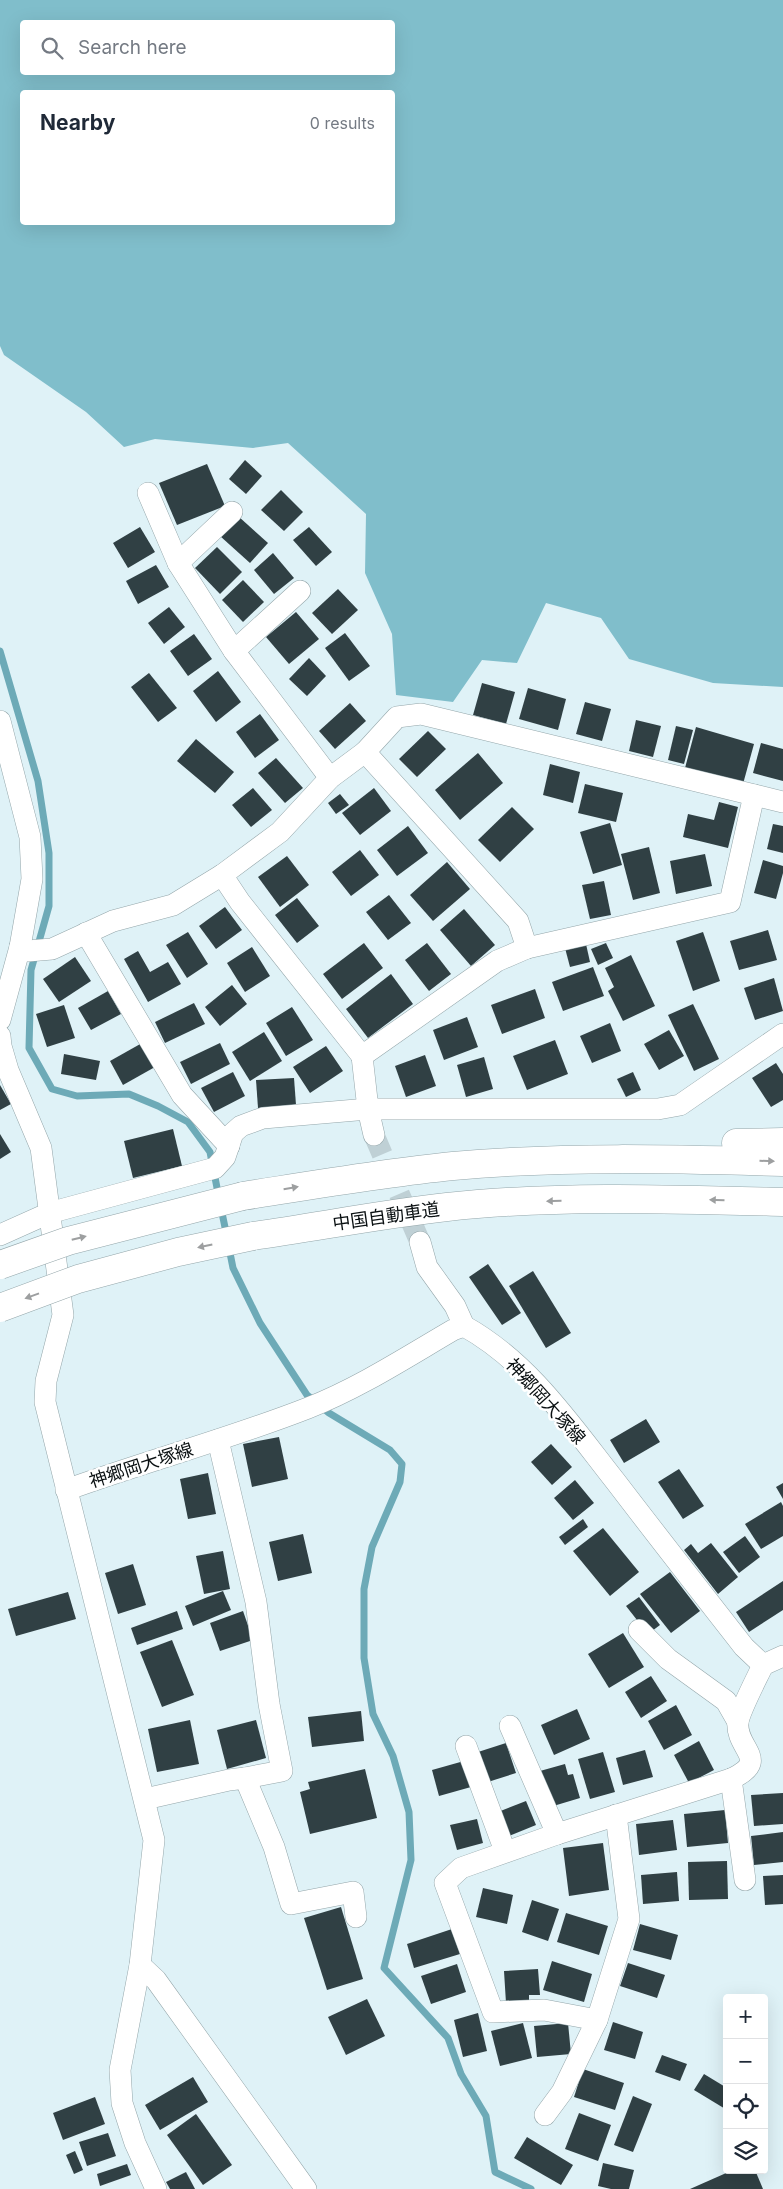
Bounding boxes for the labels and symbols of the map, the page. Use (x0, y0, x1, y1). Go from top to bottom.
one-way arrow (759, 1157, 775, 1165)
one-way arrow (284, 1184, 300, 1192)
one-way arrow (709, 1196, 725, 1204)
one-way arrow (546, 1197, 562, 1205)
street label: 中国自動車道 (331, 1198, 441, 1234)
one-way arrow (72, 1234, 87, 1242)
one-way arrow (196, 1243, 212, 1251)
one-way arrow (24, 1292, 39, 1300)
street label: 神郷岡大塚線 (502, 1354, 590, 1448)
street label: 神郷岡大塚線 (86, 1438, 196, 1492)

